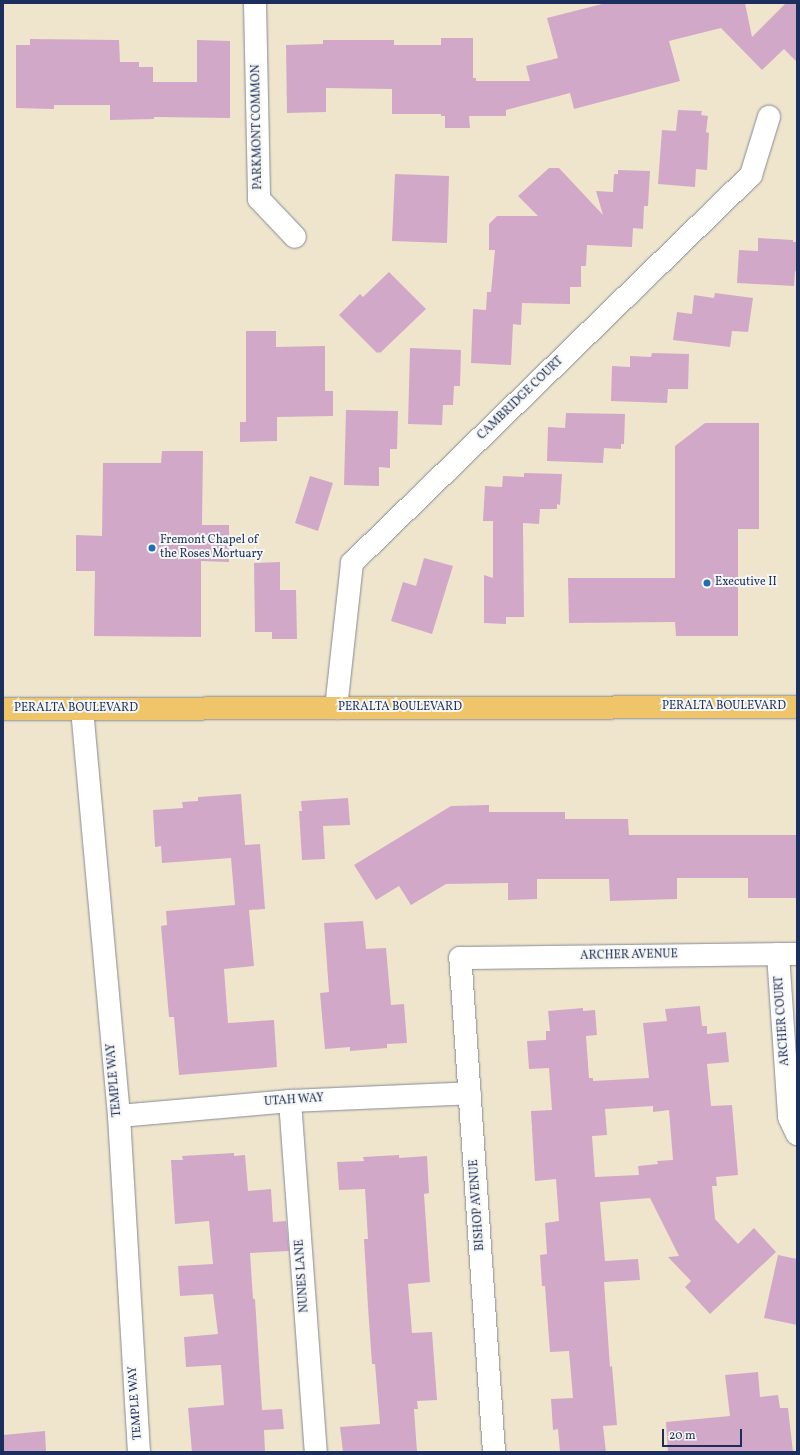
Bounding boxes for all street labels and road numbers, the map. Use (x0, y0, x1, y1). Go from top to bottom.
street label: PARKMONT COMMON (250, 64, 266, 190)
street label: CAMBRIDGE COURT (475, 355, 567, 443)
street label: PERALTA BOULEVARD (662, 700, 786, 714)
street label: PERALTA BOULEVARD (338, 701, 462, 715)
street label: PERALTA BOULEVARD (14, 702, 138, 716)
street label: ARCHER AVENUE (580, 948, 678, 964)
street label: ARCHER COURT (773, 976, 793, 1066)
street label: TEMPLE WAY (105, 1042, 125, 1118)
street label: UTAH WAY (264, 1092, 324, 1110)
street label: BISHOP AVENUE (468, 1159, 488, 1251)
street label: NUNES LANE (293, 1239, 313, 1313)
street label: TEMPLE WAY (126, 1365, 146, 1441)

